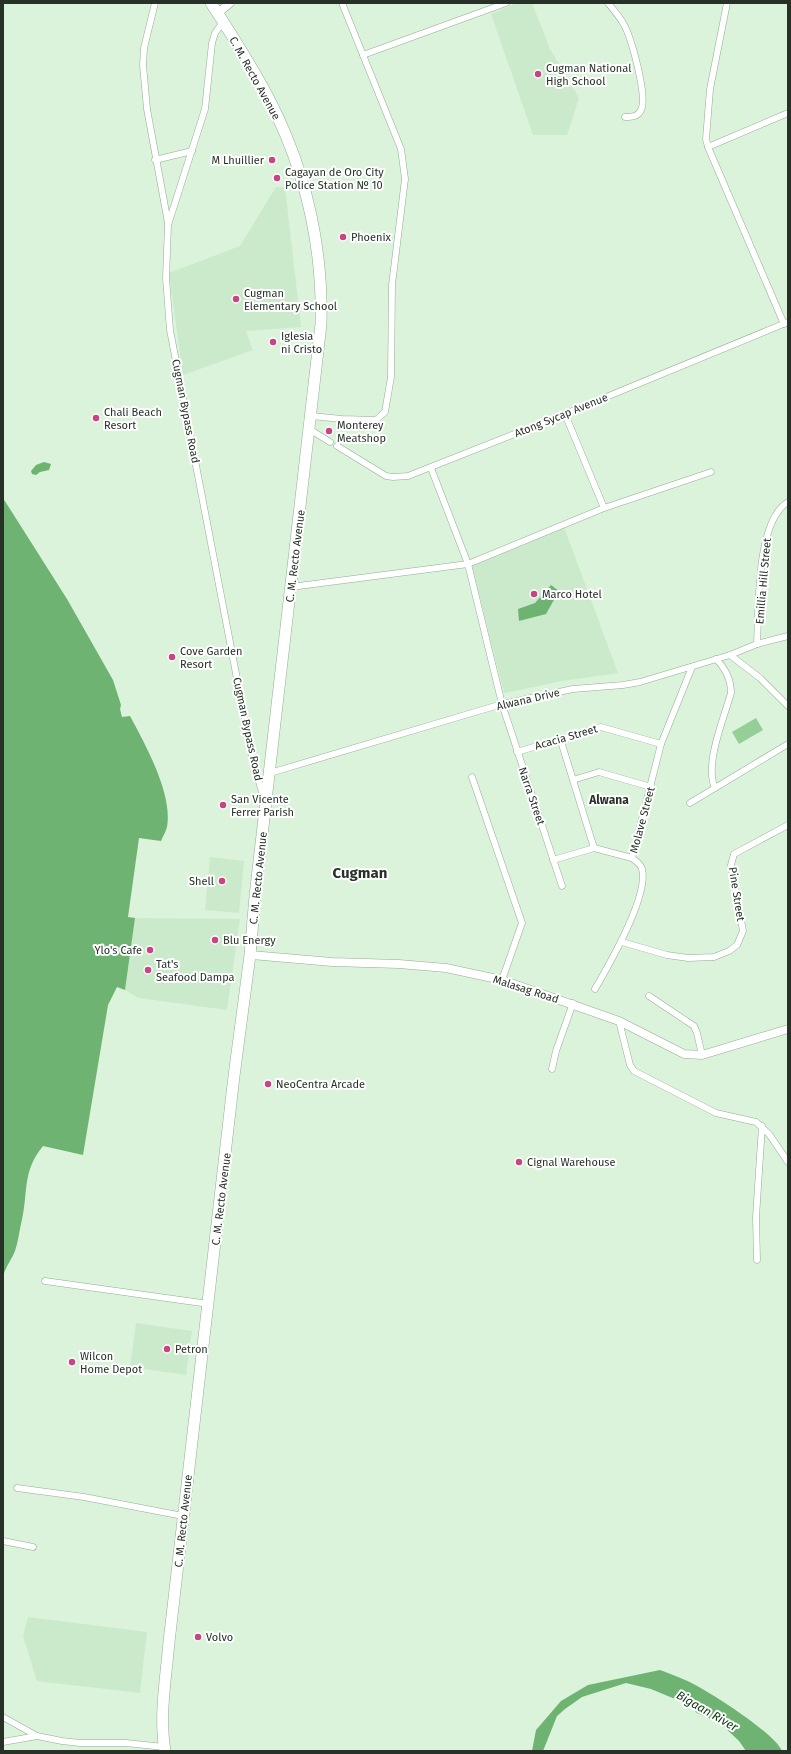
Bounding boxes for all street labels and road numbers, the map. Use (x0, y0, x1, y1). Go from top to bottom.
street label: C. M. Recto Avenue (226, 34, 283, 122)
street label: Cugman Bypass Road (169, 358, 202, 464)
street label: Atong Sycap Avenue (512, 391, 610, 440)
street label: C. M. Recto Avenue (283, 509, 308, 603)
street label: Emillia Hill Street (753, 537, 774, 625)
street label: Cugman Bypass Road (230, 676, 265, 782)
street label: Alwana Drive (495, 686, 561, 713)
street label: Acacia Street (533, 722, 599, 753)
street label: Narra Street (516, 766, 548, 827)
street label: Molave Street (627, 786, 658, 855)
street label: C. M. Recto Avenue (247, 831, 270, 925)
street label: Pine Street (726, 866, 747, 922)
street label: Malasag Road (491, 973, 560, 1006)
street label: C. M. Recto Avenue (209, 1152, 234, 1246)
street label: C. M. Recto Avenue (172, 1474, 195, 1568)

